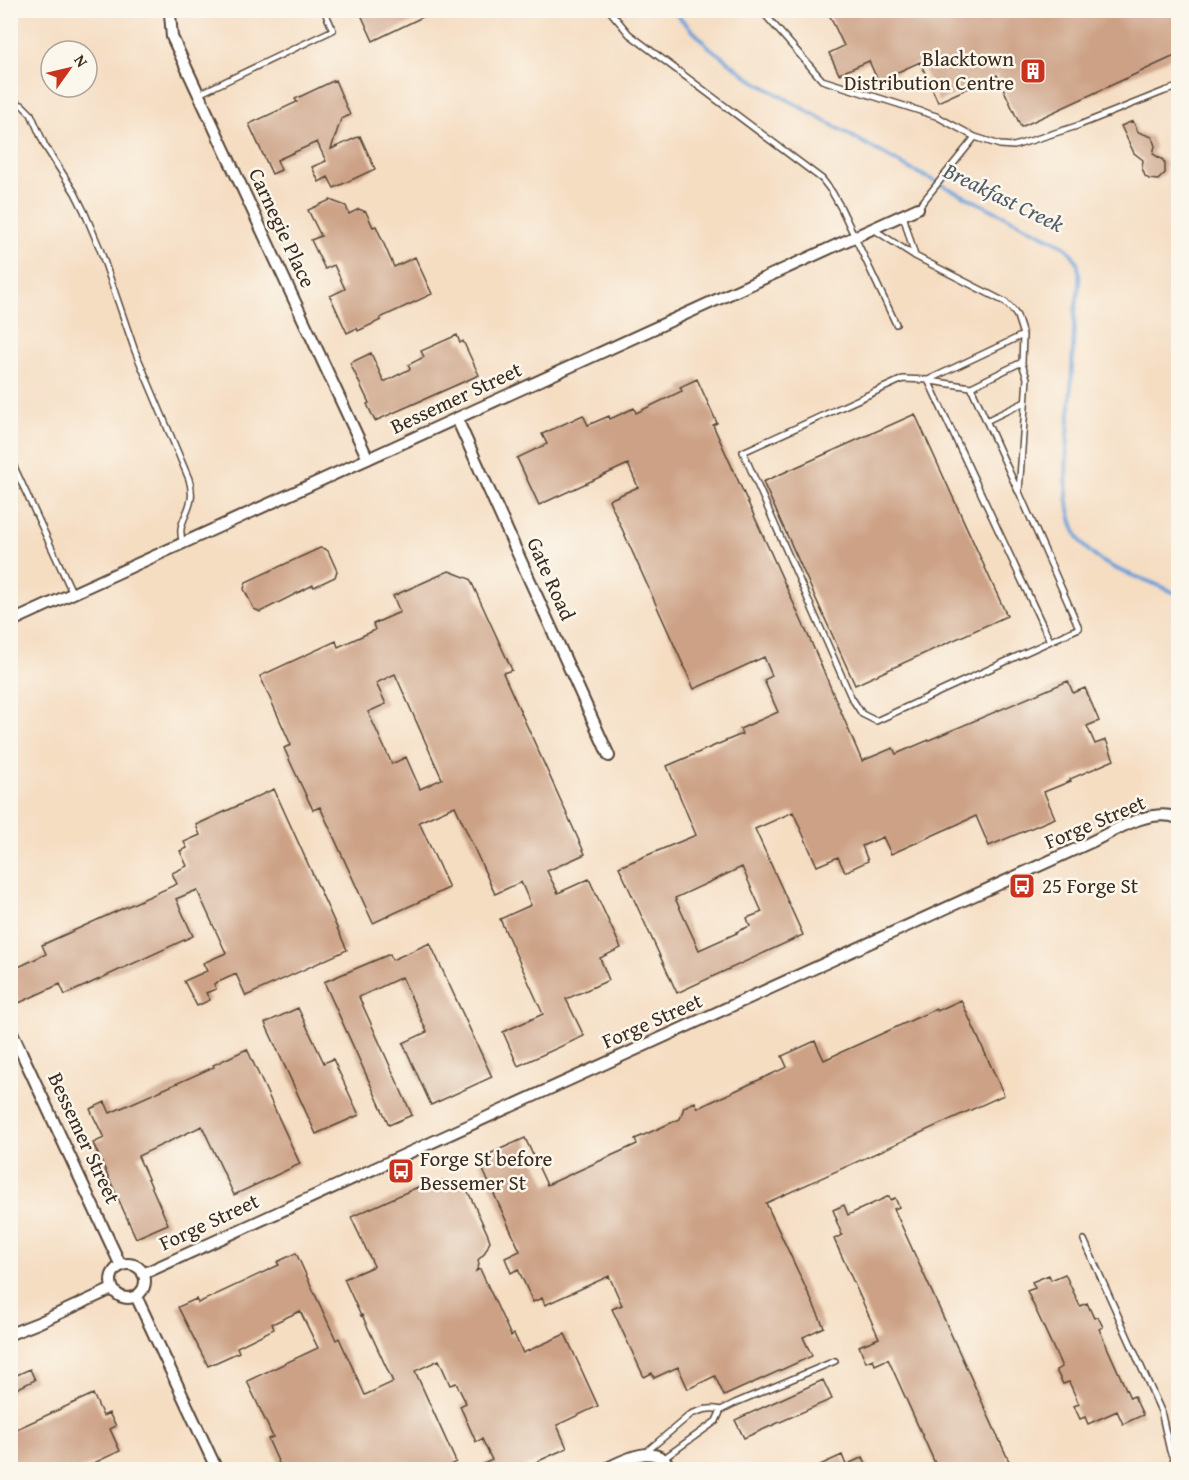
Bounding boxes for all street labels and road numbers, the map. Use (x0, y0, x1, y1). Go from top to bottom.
street label: Carnegie Place (241, 163, 324, 293)
street label: Bessemer Street (385, 353, 527, 442)
street label: Gate Road (519, 532, 584, 626)
street label: Forge Street (1040, 786, 1151, 857)
street label: Forge Street (597, 984, 707, 1056)
street label: Bessemer Street (40, 1067, 129, 1209)
street label: Forge Street (154, 1185, 264, 1258)

